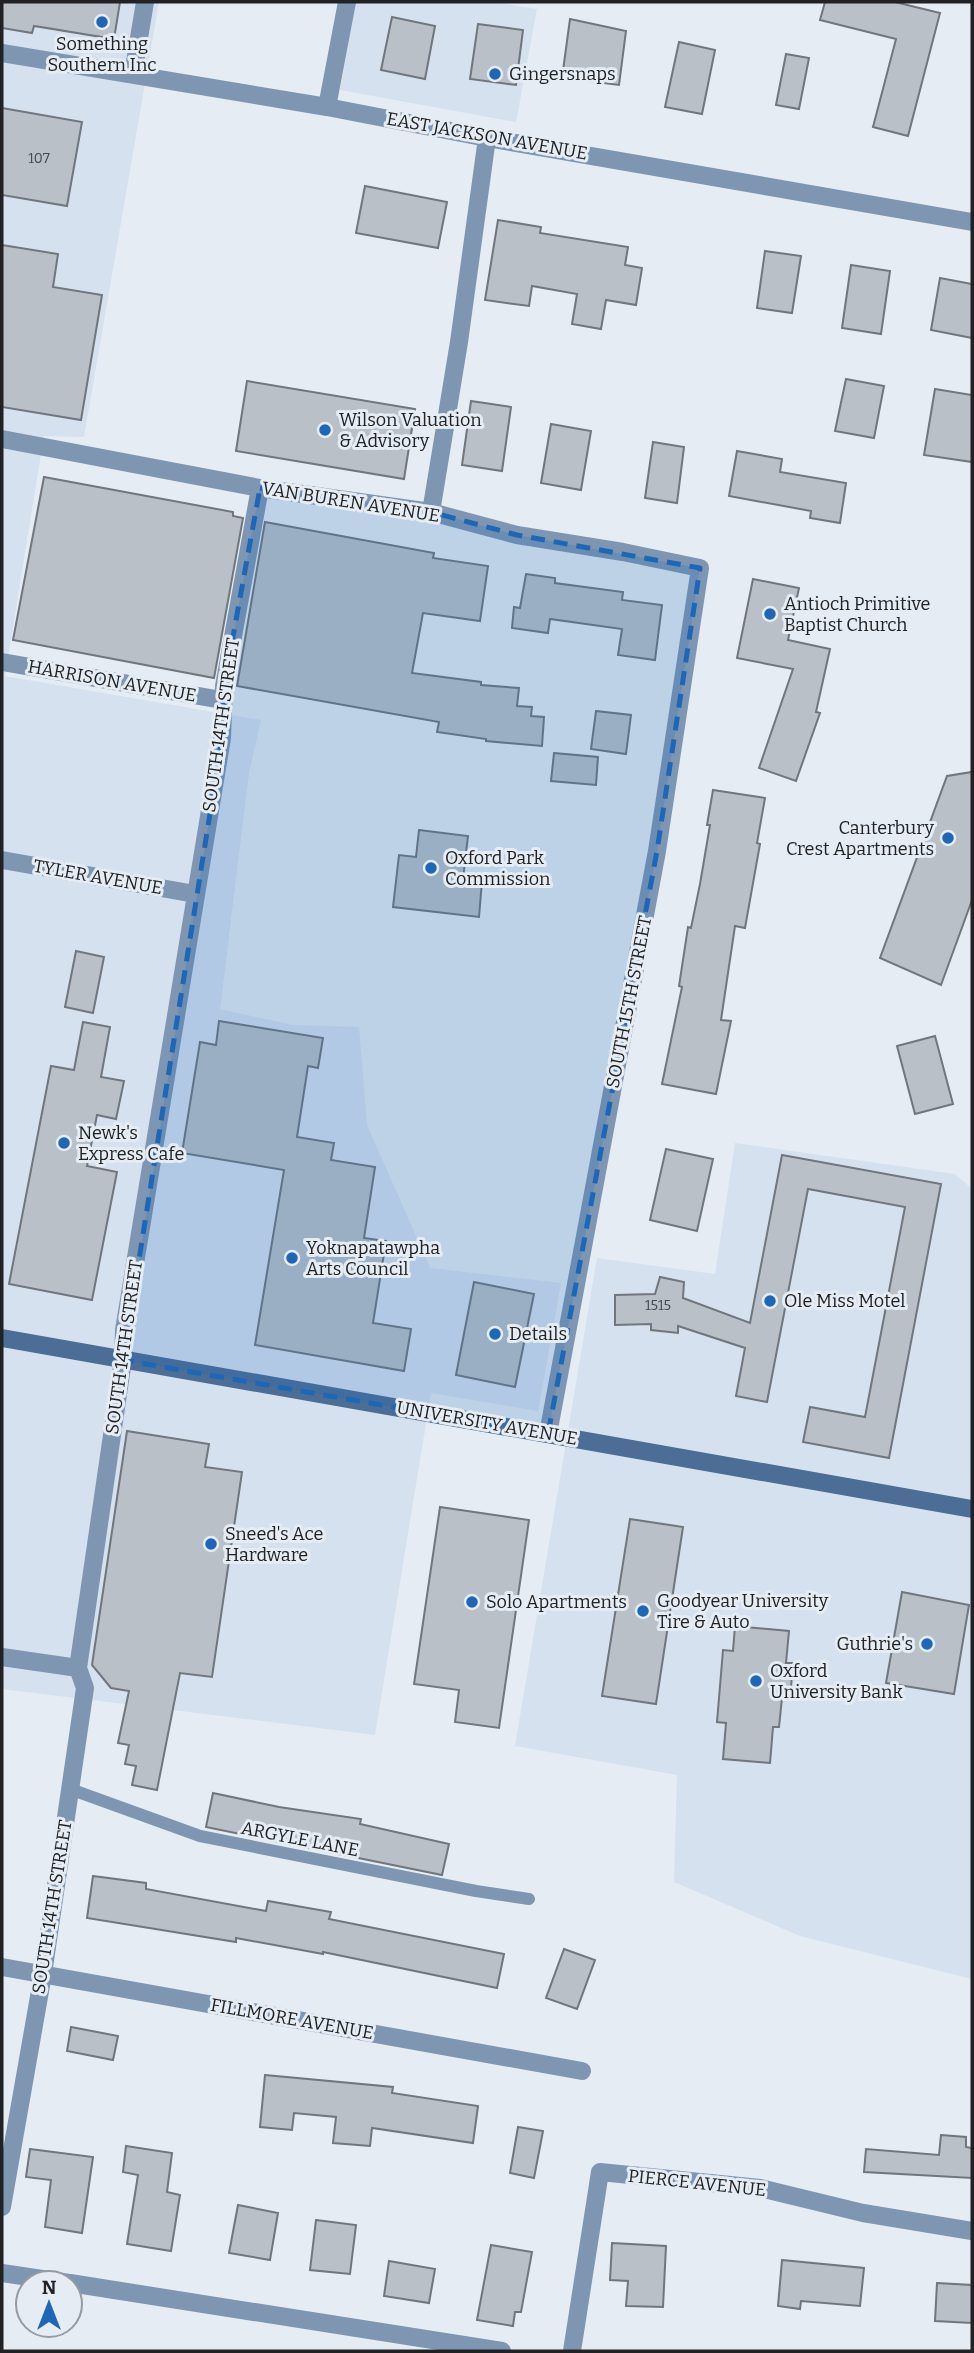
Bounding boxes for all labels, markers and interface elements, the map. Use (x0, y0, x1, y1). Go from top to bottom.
marker: Something Southern Inc (94, 14, 110, 30)
place label: Something Southern Inc (47, 33, 157, 76)
place label: Gingersnaps (509, 63, 616, 85)
marker: Gingersnaps (487, 66, 503, 82)
street label: EAST JACKSON AVENUE (385, 107, 589, 165)
house number: 107 (28, 150, 50, 167)
place label: Wilson Valuation & Advisory (339, 409, 482, 452)
marker: Wilson Valuation & Advisory (317, 422, 333, 438)
street label: VAN BUREN AVENUE (261, 477, 441, 527)
place label: Antioch Primitive Baptist Church (784, 593, 930, 636)
marker: Antioch Primitive Baptist Church (762, 606, 778, 622)
street label: SOUTH 14TH STREET (198, 636, 244, 814)
street label: HARRISON AVENUE (26, 655, 198, 707)
place label: Canterbury Crest Apartments (786, 817, 934, 860)
marker: Canterbury Crest Apartments (940, 830, 956, 846)
place label: Oxford Park Commission (445, 847, 551, 890)
street label: TYLER AVENUE (32, 855, 164, 899)
marker: Oxford Park Commission (423, 860, 439, 876)
street label: SOUTH 15TH STREET (602, 914, 657, 1090)
place label: Newk's Express Cafe (78, 1122, 184, 1165)
marker: Newk's Express Cafe (56, 1135, 72, 1151)
place label: Yoknapatawpha Arts Council (306, 1237, 440, 1280)
marker: Yoknapatawpha Arts Council (284, 1250, 300, 1266)
street label: SOUTH 14TH STREET (101, 1258, 147, 1436)
place label: Ole Miss Motel (784, 1290, 906, 1312)
marker: Ole Miss Motel (762, 1293, 778, 1309)
house number: 1515 (645, 1297, 671, 1314)
place label: Details (509, 1323, 567, 1345)
marker: Details (487, 1326, 503, 1342)
street label: UNIVERSITY AVENUE (395, 1396, 579, 1450)
place label: Sneed's Ace Hardware (225, 1523, 323, 1566)
marker: Sneed's Ace Hardware (203, 1536, 219, 1552)
place label: Goodyear University Tire & Auto (657, 1590, 829, 1633)
place label: Solo Apartments (486, 1591, 627, 1613)
marker: Solo Apartments (464, 1594, 480, 1610)
marker: Goodyear University Tire & Auto (635, 1603, 651, 1619)
place label: Guthrie's (836, 1633, 913, 1655)
marker: Guthrie's (919, 1636, 935, 1652)
place label: Oxford University Bank (770, 1660, 903, 1703)
marker: Oxford University Bank (748, 1673, 764, 1689)
street label: ARGYLE LANE (239, 1817, 361, 1861)
street label: SOUTH 14TH STREET (27, 1818, 77, 1996)
street label: FILLMORE AVENUE (209, 1994, 375, 2044)
street label: PIERCE AVENUE (627, 2165, 767, 2201)
north arrow (14, 2269, 84, 2339)
text: N (42, 2276, 57, 2299)

